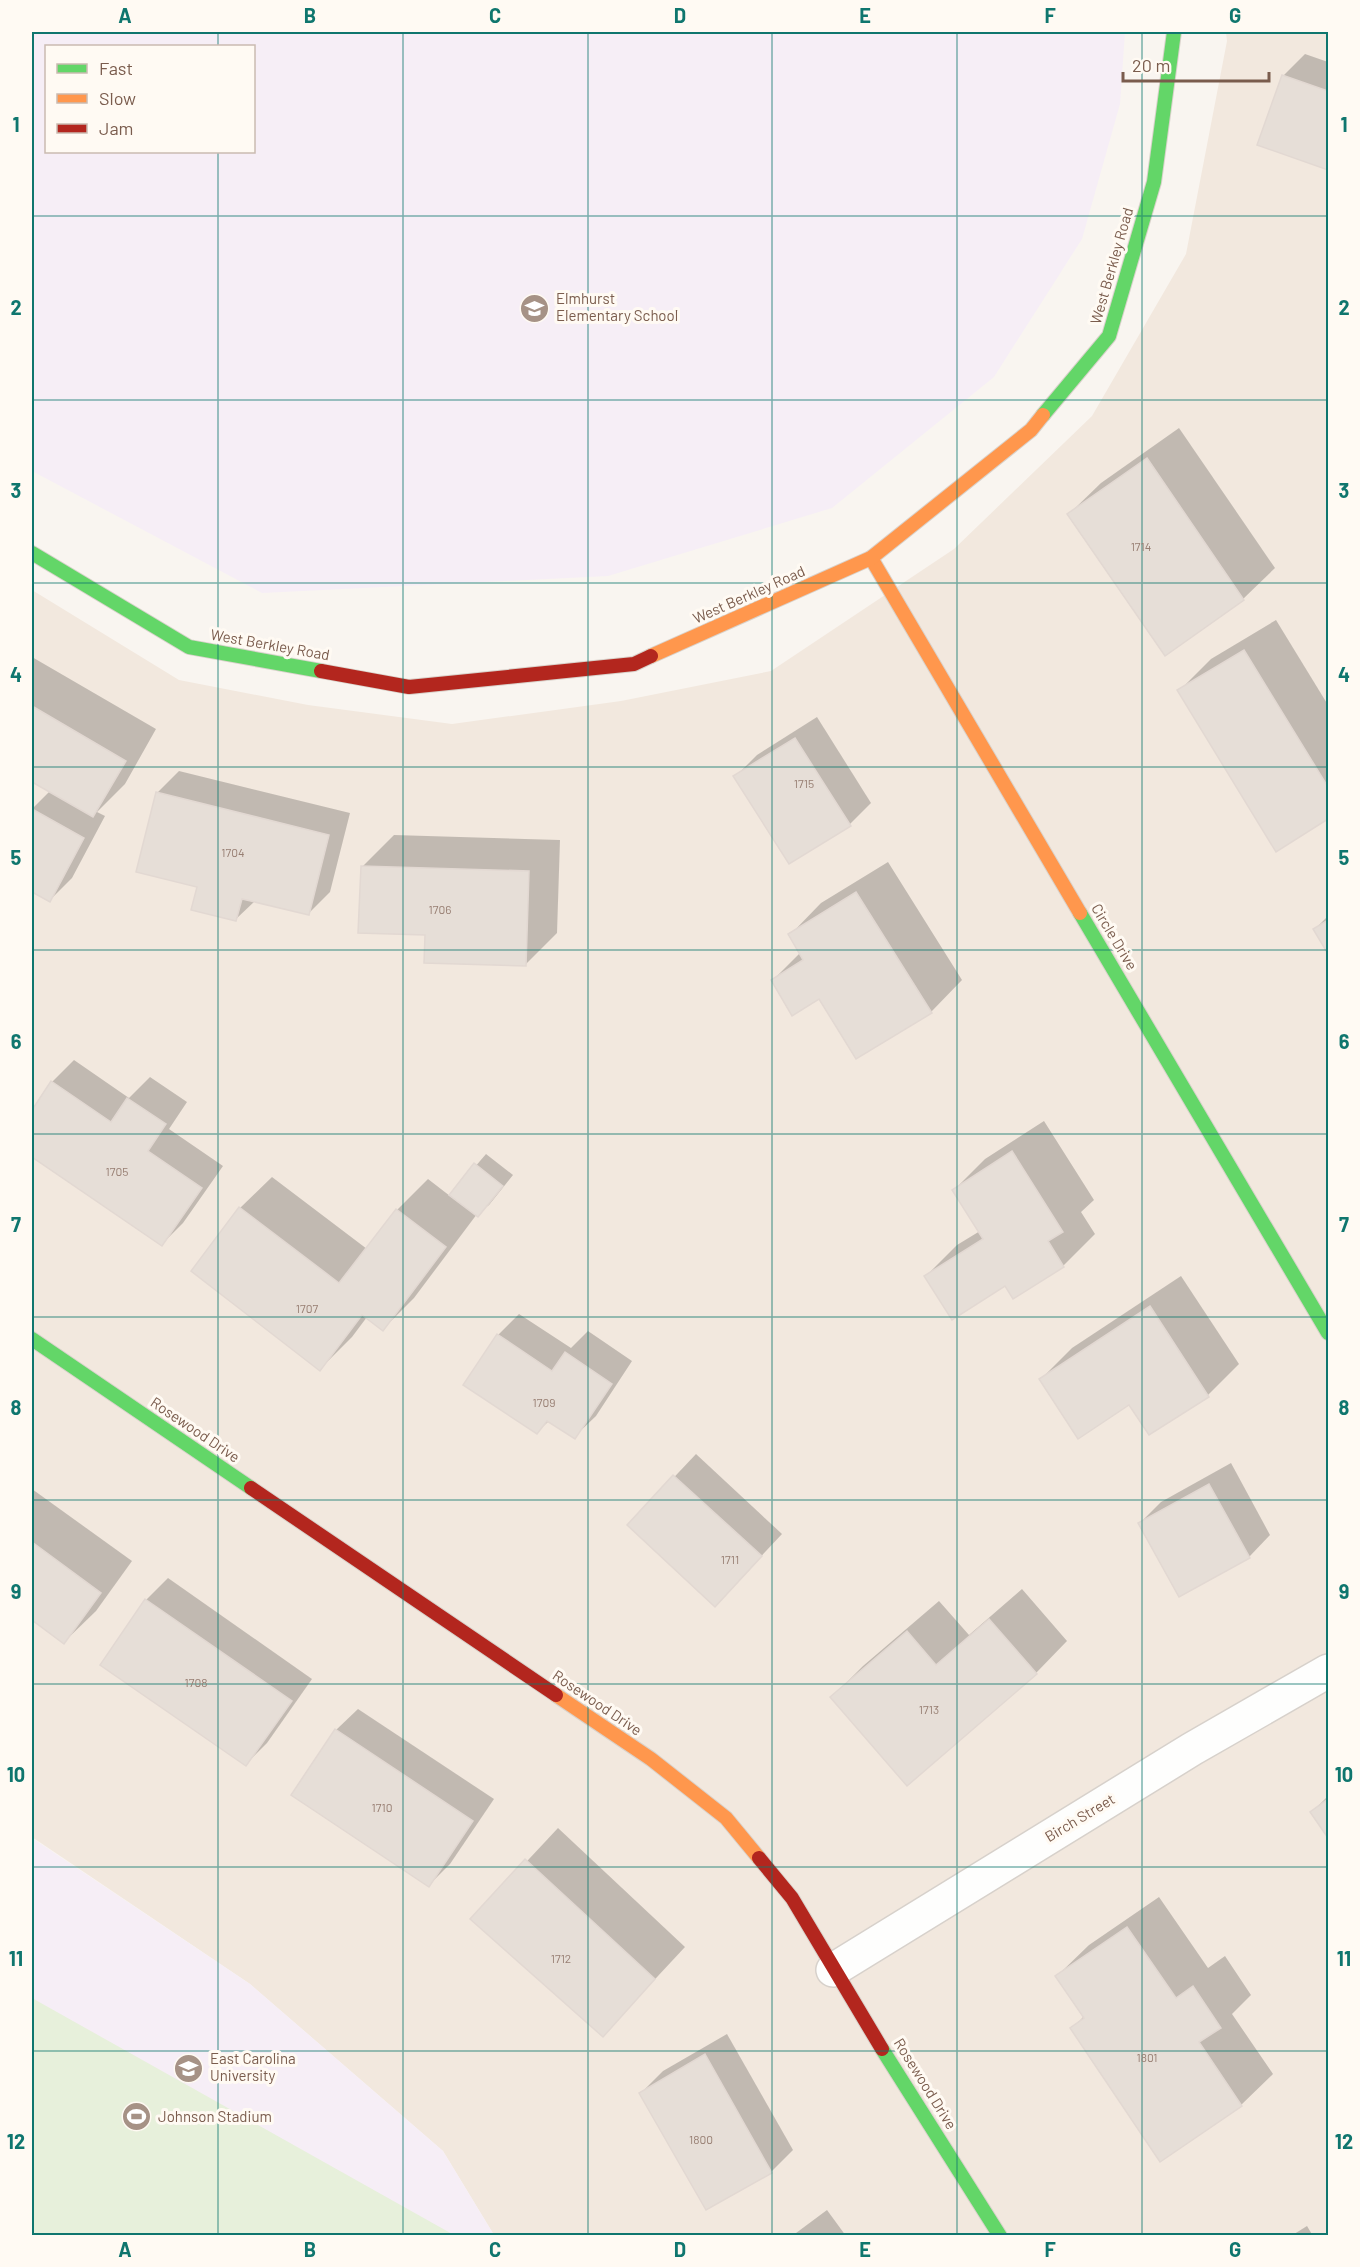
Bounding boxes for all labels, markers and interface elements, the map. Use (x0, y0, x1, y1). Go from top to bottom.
text: A (118, 3, 132, 27)
text: B (304, 3, 316, 27)
text: C (489, 3, 501, 27)
text: D (674, 3, 686, 27)
text: E (859, 3, 871, 27)
text: F (1044, 3, 1056, 27)
text: G (1229, 3, 1241, 27)
legend (45, 45, 255, 153)
scale bar (1123, 45, 1268, 83)
text: 20 m (1132, 54, 1170, 76)
text: Fast (99, 57, 133, 79)
text: Slow (99, 87, 136, 109)
text: 1 (12, 112, 20, 136)
text: 1 (1340, 112, 1348, 136)
text: Jam (99, 117, 133, 139)
street label: West Berkley Road (1086, 205, 1136, 326)
place label: Elmhurst Elementary School (556, 289, 678, 324)
school or university icon: Elmhurst Elementary School (519, 292, 551, 324)
text: 2 (10, 295, 22, 319)
text: 2 (1338, 295, 1350, 319)
text: 3 (11, 478, 21, 502)
text: 3 (1339, 478, 1349, 502)
house number: 1714 (1131, 539, 1151, 553)
street label: West Berkley Road (690, 561, 807, 627)
street label: West Berkley Road (209, 625, 331, 663)
text: 4 (10, 662, 22, 686)
text: 4 (1338, 662, 1350, 686)
house number: 1715 (794, 776, 814, 790)
text: 5 (11, 845, 22, 869)
house number: 1704 (221, 845, 245, 859)
text: 5 (1339, 845, 1350, 869)
street label: Circle Drive (1088, 900, 1142, 973)
house number: 1706 (429, 902, 451, 916)
text: 6 (11, 1029, 22, 1053)
text: 6 (1339, 1029, 1350, 1053)
house number: 1705 (106, 1164, 128, 1178)
text: 7 (11, 1212, 21, 1236)
text: 7 (1339, 1212, 1349, 1236)
house number: 1707 (296, 1301, 318, 1315)
street label: Rosewood Drive (147, 1393, 244, 1466)
text: 8 (11, 1395, 22, 1419)
house number: 1709 (533, 1395, 555, 1409)
text: 8 (1339, 1395, 1350, 1419)
house number: 1711 (721, 1552, 739, 1566)
text: 9 (11, 1579, 21, 1603)
text: 9 (1339, 1579, 1349, 1603)
street label: Rosewood Drive (549, 1666, 646, 1739)
house number: 1708 (185, 1675, 207, 1689)
house number: 1713 (919, 1702, 939, 1716)
text: 10 (7, 1762, 25, 1786)
text: 10 (1335, 1762, 1353, 1786)
street label: Birch Street (1041, 1789, 1118, 1845)
house number: 1710 (372, 1800, 392, 1814)
text: 11 (9, 1946, 23, 1970)
text: 11 (1337, 1946, 1351, 1970)
house number: 1712 (551, 1951, 571, 1965)
street label: Rosewood Drive (891, 2035, 961, 2132)
place label: East Carolina University (210, 2049, 296, 2084)
house number: 1801 (1136, 2050, 1158, 2064)
school or university icon: East Carolina University (173, 2052, 205, 2084)
sports icon: Johnson Stadium (121, 2101, 153, 2133)
place label: Johnson Stadium (158, 2107, 272, 2125)
text: 12 (7, 2129, 25, 2153)
text: 12 (1335, 2129, 1353, 2153)
house number: 1800 (689, 2132, 713, 2146)
text: A (118, 2237, 132, 2261)
text: B (304, 2237, 316, 2261)
text: C (489, 2237, 501, 2261)
text: D (674, 2237, 686, 2261)
text: E (859, 2237, 871, 2261)
text: F (1044, 2237, 1056, 2261)
text: G (1229, 2237, 1241, 2261)

